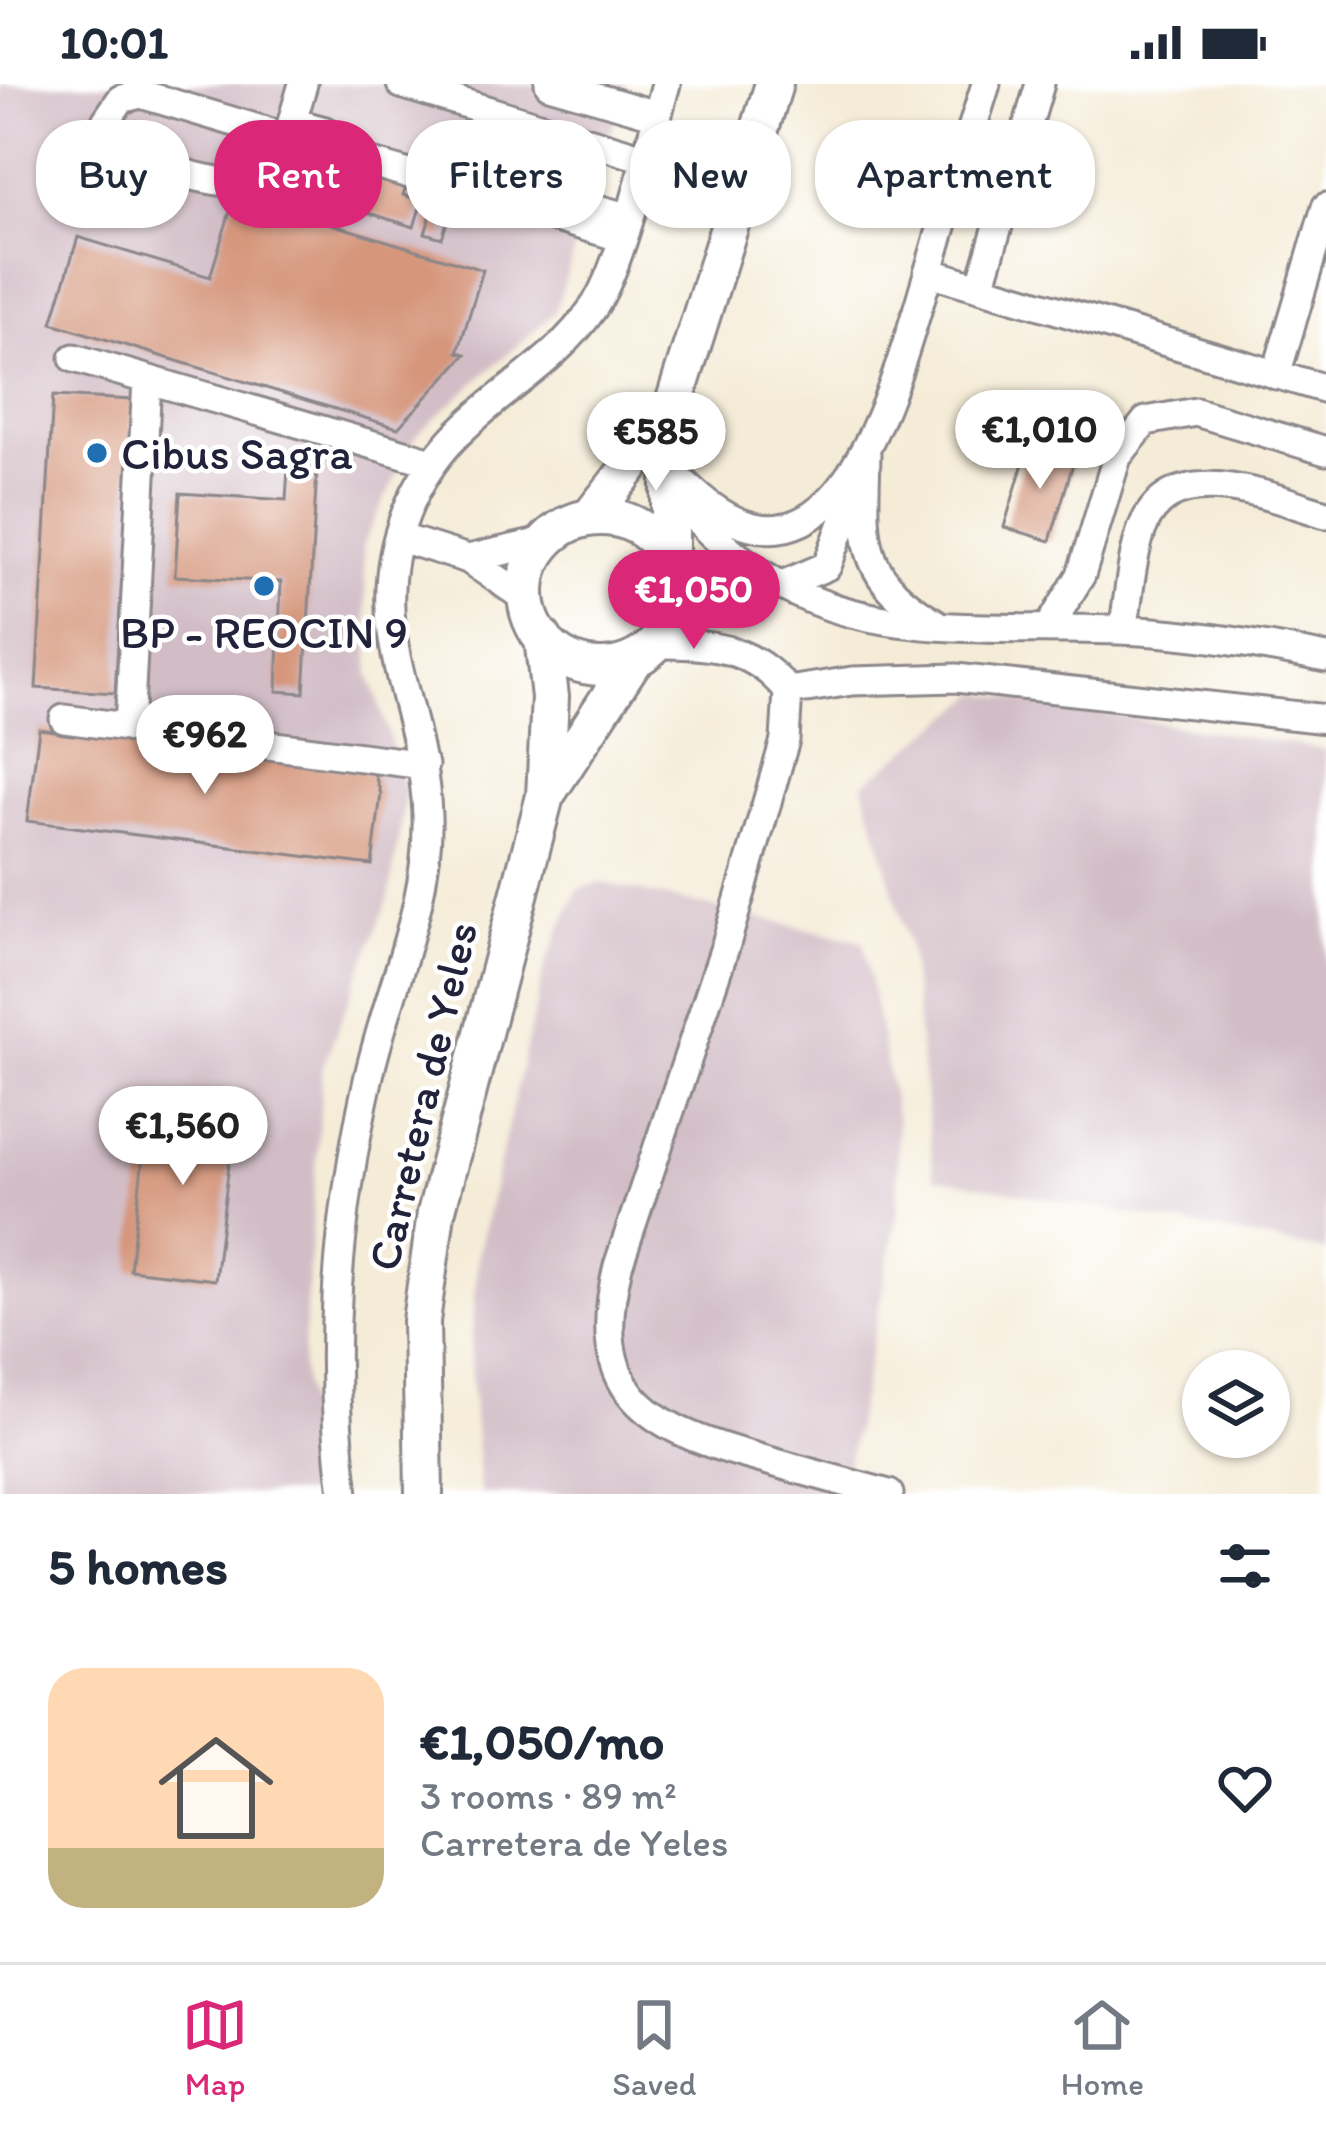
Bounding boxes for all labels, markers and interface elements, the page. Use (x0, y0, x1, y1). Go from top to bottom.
text: 10:01 (60, 15, 168, 69)
chip: Buy (36, 120, 190, 228)
chip: Rent (214, 120, 382, 228)
chip: Filters (406, 120, 606, 228)
chip: New (630, 120, 791, 228)
chip: Apartment (815, 120, 1095, 228)
pin: €1,010 (942, 390, 1138, 492)
pin: €585 (585, 392, 727, 494)
text: €1,010 (982, 405, 1098, 452)
text: €585 (614, 407, 698, 454)
place label: Cibus Sagra (121, 426, 353, 480)
marker: Cibus Sagra (84, 440, 110, 466)
pin: €1,050 (596, 550, 792, 652)
text: €1,050 (635, 565, 753, 612)
marker: BP - REOCIN 9 (251, 573, 277, 599)
place label: BP - REOCIN 9 (120, 605, 408, 659)
pin: €962 (134, 695, 276, 797)
text: €962 (163, 710, 247, 757)
street label: Carretera de Yeles (356, 917, 488, 1275)
pin: €1,560 (85, 1086, 281, 1188)
text: €1,560 (126, 1101, 240, 1148)
map controls (1182, 1350, 1290, 1458)
button: layers (1182, 1350, 1290, 1458)
icon: filters (1212, 1533, 1278, 1599)
text: 5 homes (48, 1536, 228, 1597)
text: €1,050/mo (420, 1711, 665, 1772)
icon: home (144, 1716, 288, 1860)
icon: heart (1212, 1755, 1278, 1821)
text: 3 rooms · 89 m² (420, 1772, 677, 1819)
text: Carretera de Yeles (420, 1819, 728, 1866)
tab: Map (182, 1992, 248, 2103)
tab: Saved (612, 1992, 696, 2103)
tab: Home (1061, 1992, 1144, 2103)

